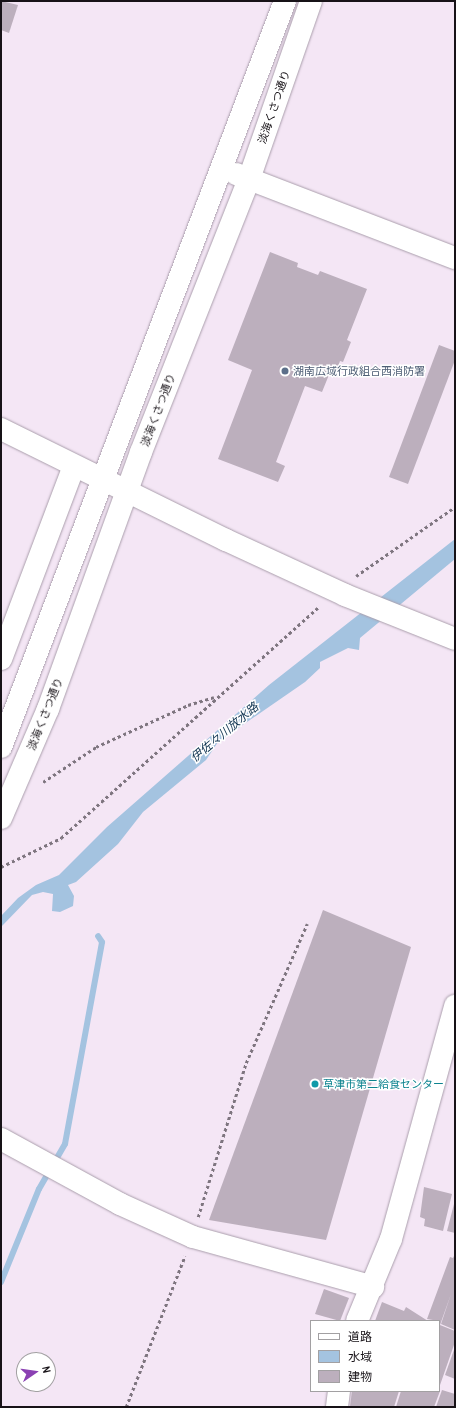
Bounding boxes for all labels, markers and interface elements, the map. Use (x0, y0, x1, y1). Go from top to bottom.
street label: 淡海くさつ通り (255, 68, 293, 146)
place label: 湖南広域行政組合西消防署 (293, 364, 425, 378)
marker: 湖南広域行政組合西消防署 (280, 366, 290, 376)
street label: 淡海くさつ通り (138, 372, 178, 448)
street label: 淡海くさつ通り (24, 676, 66, 752)
water label: 伊佐々川放水路 (188, 700, 262, 766)
place label: 草津市第二給食センター (323, 1077, 444, 1091)
marker: 草津市第二給食センター (310, 1079, 320, 1089)
legend (310, 1320, 440, 1392)
text: 道路 (348, 1329, 372, 1345)
text: 水域 (348, 1349, 372, 1365)
north arrow (16, 1352, 56, 1392)
text: N (39, 1365, 54, 1374)
text: 建物 (348, 1369, 372, 1385)

